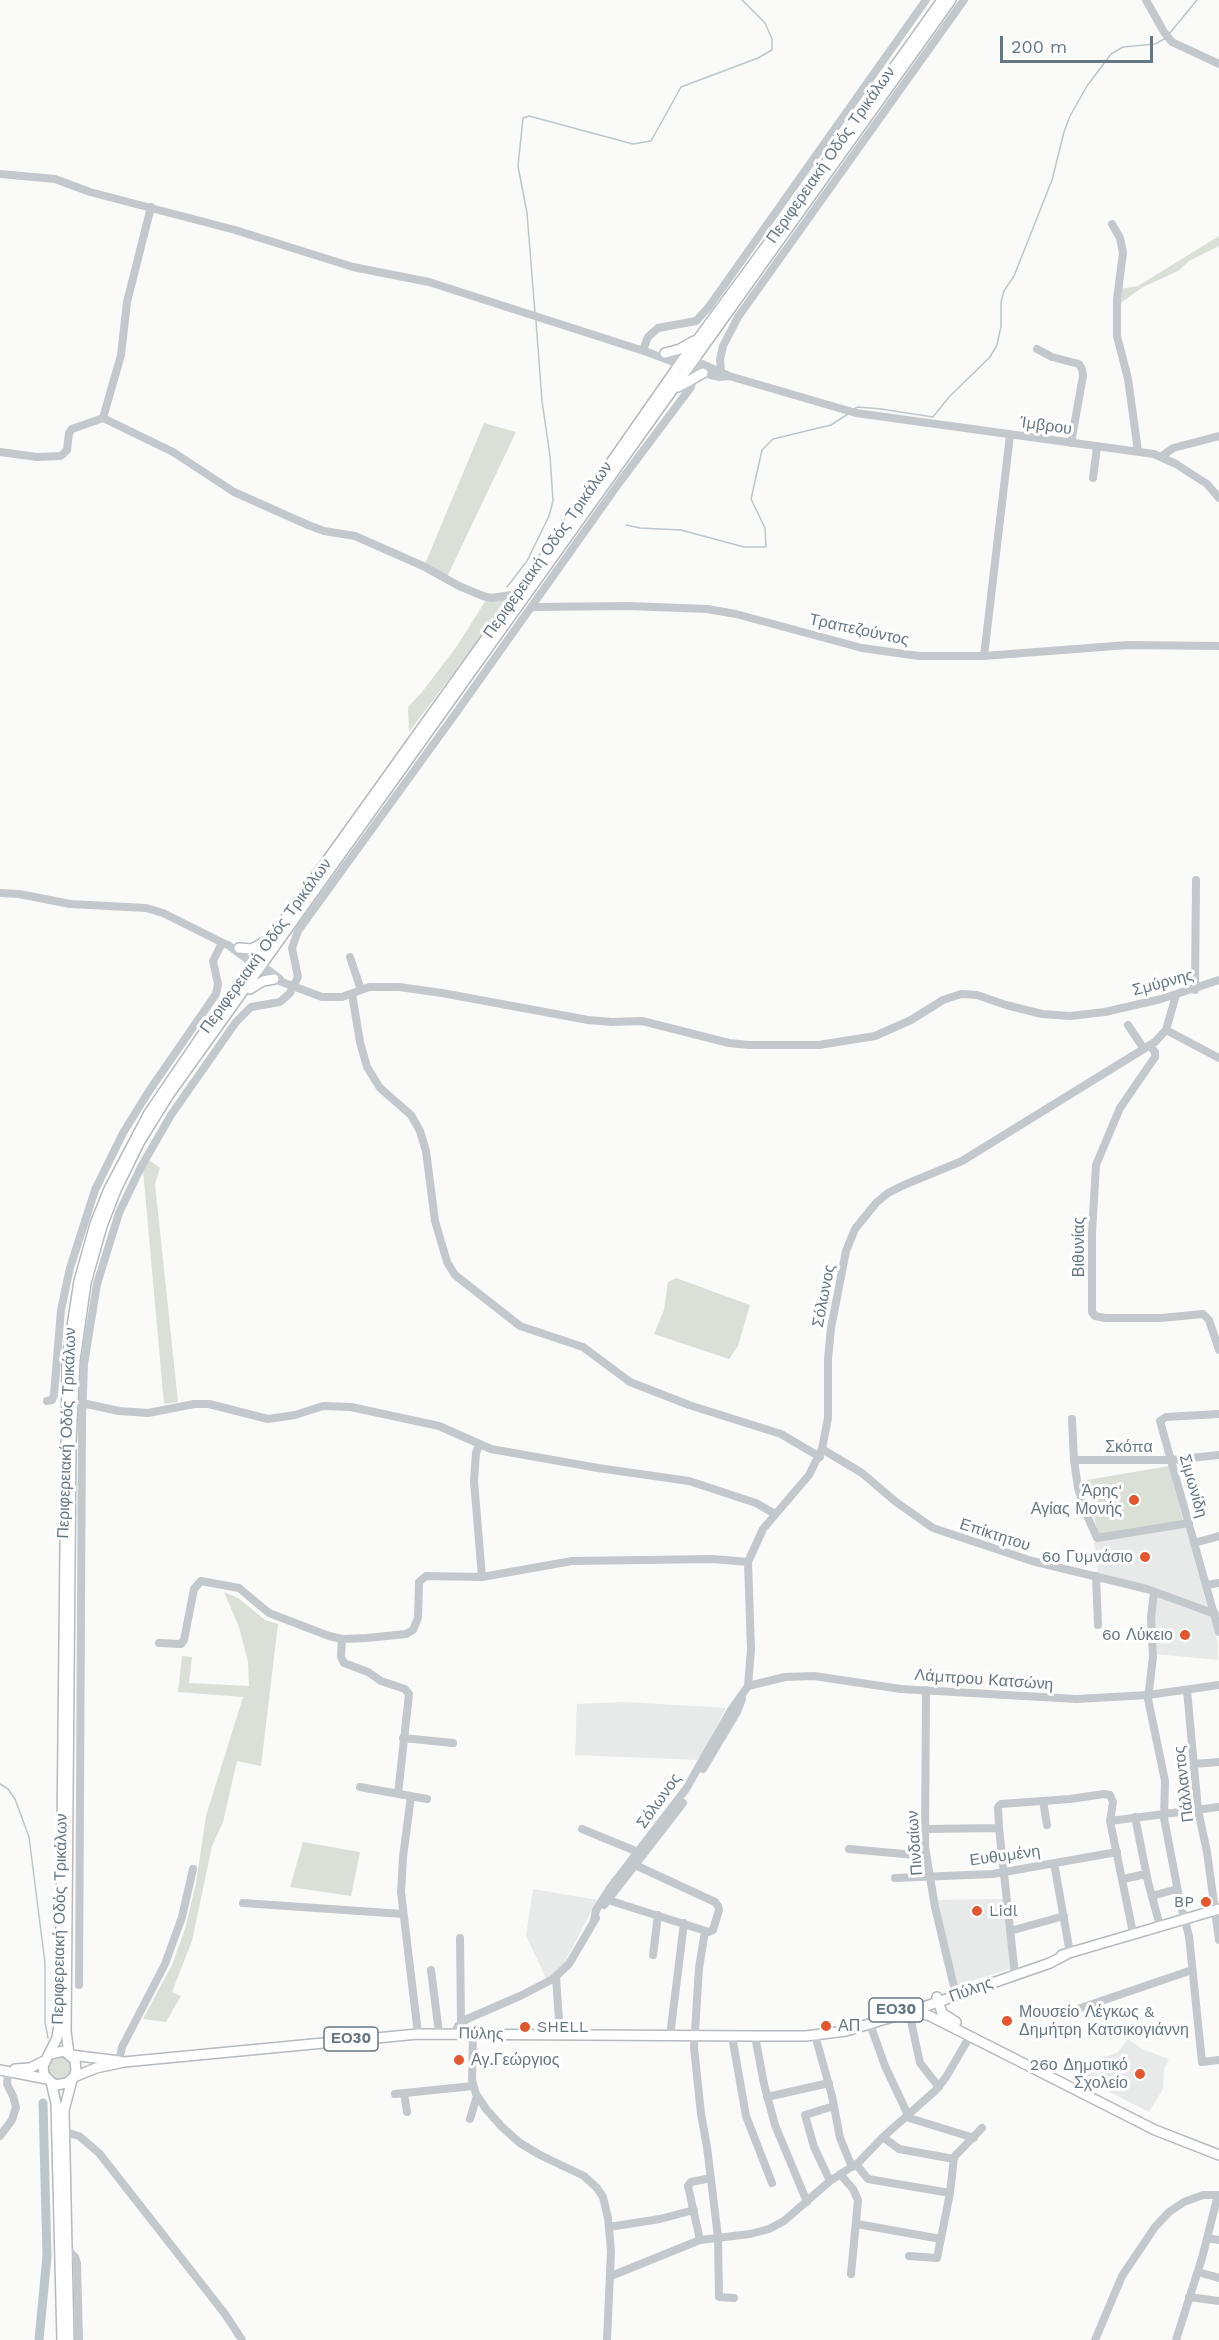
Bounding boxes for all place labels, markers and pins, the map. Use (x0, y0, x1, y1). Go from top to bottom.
place label: Άρης' Αγίας Μονής (1031, 1481, 1122, 1519)
marker: Άρης' Αγίας Μονής (1127, 1493, 1141, 1507)
place label: 6ο Γυμνάσιο (1042, 1547, 1133, 1567)
marker: 6ο Γυμνάσιο (1138, 1550, 1152, 1564)
place label: 6ο Λύκειο (1102, 1625, 1173, 1645)
marker: 6ο Λύκειο (1178, 1628, 1192, 1642)
place label: BP (1174, 1892, 1194, 1912)
marker: BP (1199, 1895, 1213, 1909)
place label: Lidl (989, 1901, 1018, 1921)
marker: Lidl (970, 1904, 984, 1918)
place label: Μουσείο Λέγκως & Δημήτρη Κατσικογιάννη (1019, 2002, 1189, 2040)
marker: Μουσείο Λέγκως & Δημήτρη Κατσικογιάννη (1000, 2014, 1014, 2028)
place label: ΑΠ (838, 2016, 860, 2036)
place label: SHELL (537, 2017, 588, 2037)
marker: ΑΠ (819, 2019, 833, 2033)
marker: SHELL (518, 2020, 532, 2034)
place label: Αγ.Γεώργιος (471, 2050, 559, 2070)
marker: Αγ.Γεώργιος (452, 2053, 466, 2067)
place label: 26ο Δημοτικό Σχολείο (1030, 2055, 1128, 2093)
marker: 26ο Δημοτικό Σχολείο (1133, 2067, 1147, 2081)

